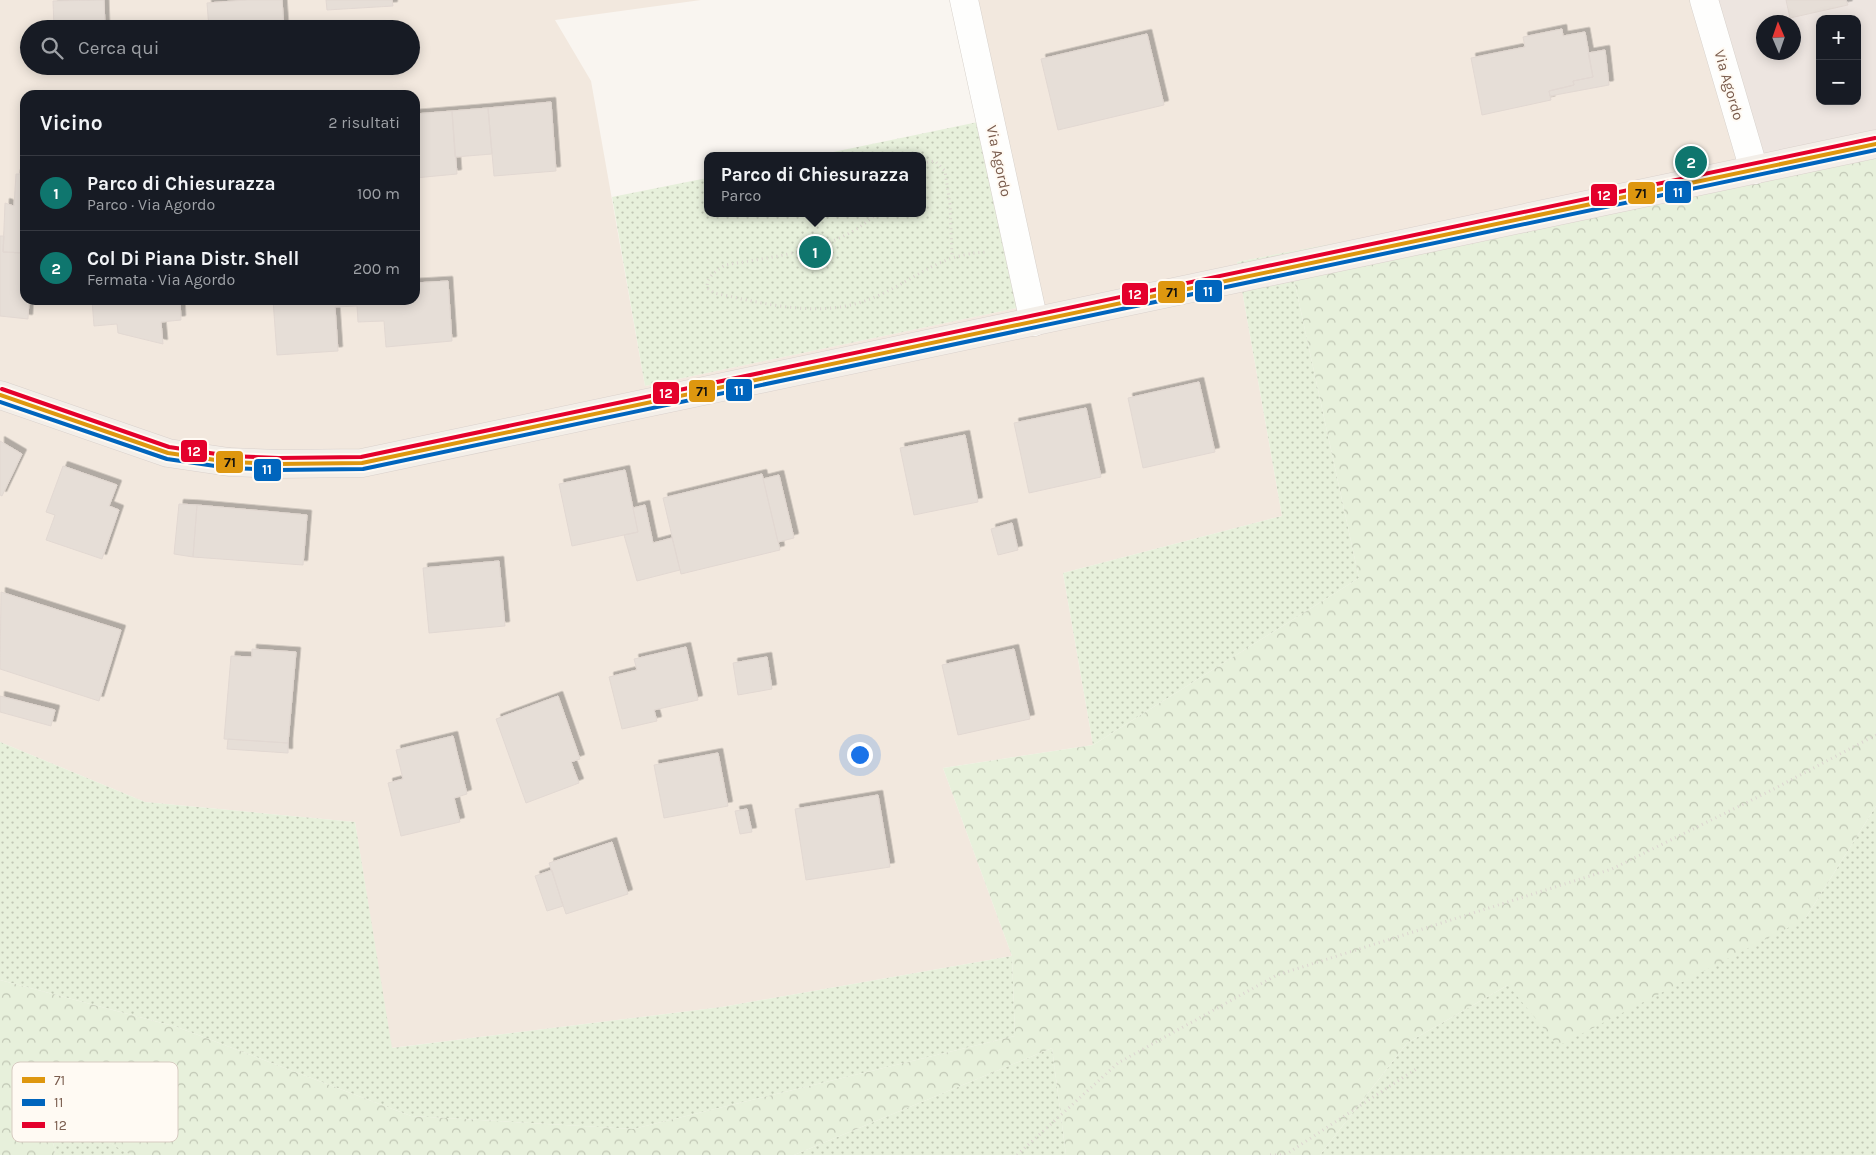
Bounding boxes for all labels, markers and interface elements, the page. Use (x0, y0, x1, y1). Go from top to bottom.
north arrow (1756, 15, 1801, 60)
map controls (1816, 15, 1861, 105)
button: + (1816, 15, 1861, 60)
search box (20, 20, 420, 75)
icon: search (38, 34, 66, 62)
text: Cerca qui (78, 37, 159, 59)
street label: Via Agordo (1710, 48, 1748, 122)
button: − (1816, 60, 1861, 105)
text: Vicino (40, 111, 103, 135)
text: 2 risultati (328, 113, 400, 132)
street label: Via Agordo (983, 124, 1015, 198)
pin: 2 (1675, 143, 1707, 181)
popup (704, 152, 926, 217)
text: Parco di Chiesurazza (721, 164, 909, 186)
text: Parco di Chiesurazza (87, 173, 276, 195)
line badge: 11 (1664, 180, 1692, 204)
line badge: 71 (1627, 181, 1656, 205)
line badge: 12 (1590, 183, 1618, 207)
text: 1 (53, 184, 59, 203)
text: 100 m (357, 184, 400, 203)
text: 11 (1673, 184, 1683, 201)
text: 71 (1635, 185, 1647, 202)
text: Parco (721, 186, 761, 205)
text: 12 (1597, 187, 1611, 204)
text: Parco · Via Agordo (87, 195, 215, 214)
pin: 1 (799, 233, 831, 271)
text: Col Di Piana Distr. Shell (87, 248, 299, 270)
text: 2 (51, 259, 61, 278)
text: 200 m (353, 259, 400, 278)
text: Fermata · Via Agordo (87, 270, 235, 289)
line badge: 11 (1194, 279, 1223, 303)
line badge: 71 (1157, 280, 1186, 304)
line badge: 12 (1121, 282, 1149, 306)
text: 11 (1203, 283, 1213, 300)
text: 71 (1166, 284, 1178, 301)
text: 12 (1128, 286, 1142, 303)
line badge: 11 (725, 378, 753, 402)
line badge: 71 (688, 379, 716, 403)
line badge: 12 (652, 381, 680, 405)
text: 11 (734, 382, 744, 399)
text: 71 (696, 383, 708, 400)
text: 12 (659, 385, 673, 402)
line badge: 12 (180, 439, 208, 463)
text: 12 (187, 443, 201, 460)
line badge: 71 (215, 450, 244, 474)
text: 71 (224, 454, 236, 471)
line badge: 11 (253, 458, 282, 482)
text: 11 (262, 461, 272, 478)
your location (847, 742, 873, 768)
legend (12, 1062, 178, 1142)
text: 71 (54, 1072, 65, 1089)
text: 11 (54, 1094, 63, 1111)
text: 12 (54, 1117, 67, 1134)

